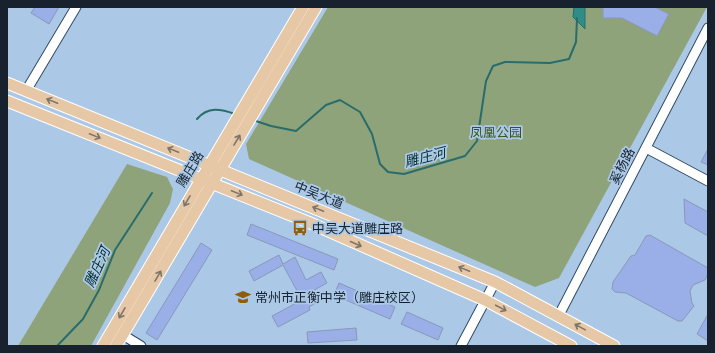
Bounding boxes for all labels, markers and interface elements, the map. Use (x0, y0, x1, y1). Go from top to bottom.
one-way arrow (47, 97, 59, 105)
park label: 凤凰公园 (470, 125, 522, 140)
one-way arrow (89, 133, 101, 140)
one-way arrow (234, 134, 242, 146)
water label: 雕庄河 (403, 143, 450, 170)
street label: 奚杨路 (606, 145, 638, 187)
one-way arrow (167, 146, 179, 153)
street label: 雕庄路 (174, 148, 206, 190)
street label: 中吴大道 (292, 178, 346, 212)
one-way arrow (230, 190, 242, 198)
one-way arrow (183, 195, 191, 207)
one-way arrow (312, 205, 324, 213)
bus stop icon: 中吴大道雕庄路 (291, 219, 309, 237)
place label: 中吴大道雕庄路 (312, 221, 403, 236)
one-way arrow (350, 241, 362, 248)
water label: 雕庄河 (81, 242, 114, 289)
one-way arrow (458, 265, 470, 272)
one-way arrow (154, 270, 162, 282)
school or university icon: 常州市正衡中学（雕庄校区） (234, 288, 252, 306)
place label: 常州市正衡中学（雕庄校区） (255, 290, 424, 305)
one-way arrow (494, 305, 506, 313)
one-way arrow (118, 307, 126, 319)
one-way arrow (574, 323, 586, 330)

